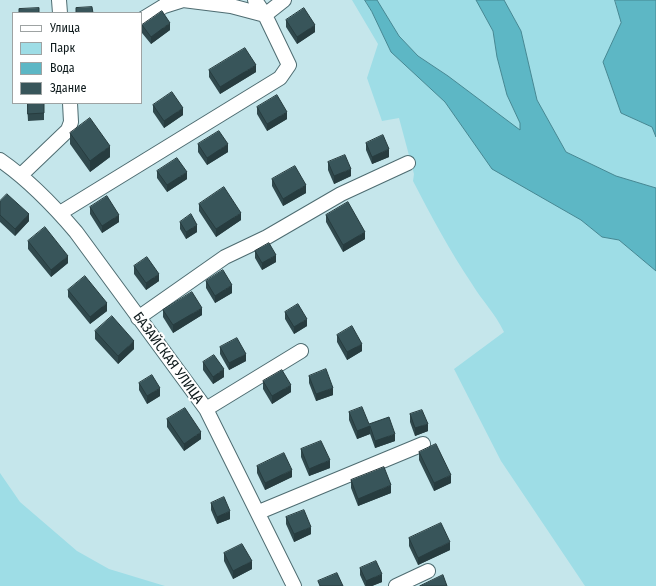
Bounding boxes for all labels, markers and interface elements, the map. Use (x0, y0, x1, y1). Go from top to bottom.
legend (12, 12, 142, 104)
text: Улица (50, 21, 80, 35)
text: Парк (50, 41, 75, 55)
text: Вода (50, 61, 75, 75)
text: Здание (50, 81, 86, 95)
street label: БАЗАЙСКАЯ УЛИЦА (129, 309, 207, 407)

